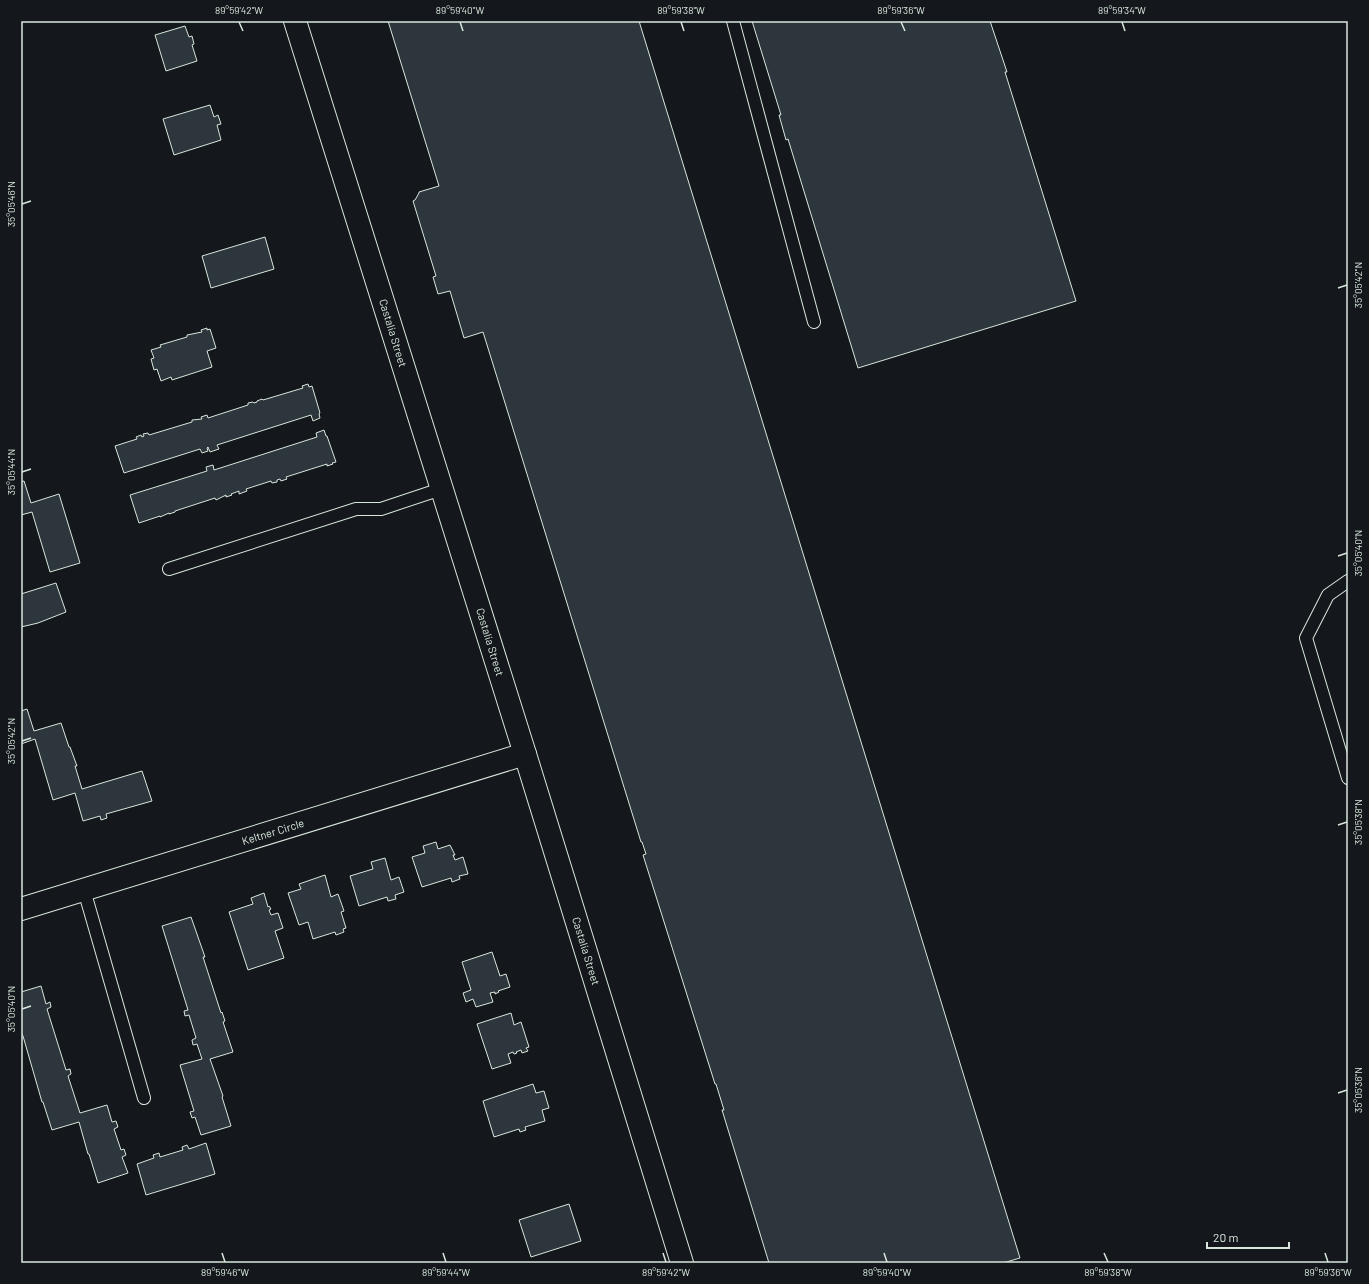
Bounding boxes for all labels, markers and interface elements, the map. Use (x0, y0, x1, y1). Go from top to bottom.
text: 89°59'42"W (215, 4, 263, 16)
text: 89°59'40"W (436, 4, 484, 16)
text: 89°59'38"W (657, 4, 705, 16)
text: 89°59'36"W (877, 4, 925, 16)
text: 89°59'34"W (1098, 4, 1146, 16)
text: 35°05'46"N (5, 181, 17, 227)
text: 35°05'42"N (1352, 262, 1364, 308)
street label: Castalia Street (377, 297, 410, 368)
text: 35°05'44"N (5, 449, 17, 495)
text: 35°05'40"N (1352, 530, 1364, 576)
street label: Castalia Street (474, 606, 507, 677)
text: 35°05'42"N (5, 718, 17, 764)
text: 35°05'38"N (1352, 799, 1364, 845)
street label: Keltner Circle (240, 816, 306, 847)
street label: Castalia Street (570, 915, 603, 986)
text: 35°05'40"N (5, 986, 17, 1032)
text: 35°05'36"N (1352, 1067, 1364, 1113)
scale bar (1207, 1224, 1289, 1250)
text: 20 m (1213, 1230, 1239, 1244)
text: 89°59'46"W (201, 1266, 249, 1278)
text: 89°59'44"W (422, 1266, 470, 1278)
text: 89°59'42"W (642, 1266, 690, 1278)
text: 89°59'40"W (863, 1266, 911, 1278)
text: 89°59'38"W (1084, 1266, 1132, 1278)
text: 89°59'36"W (1304, 1266, 1352, 1278)

